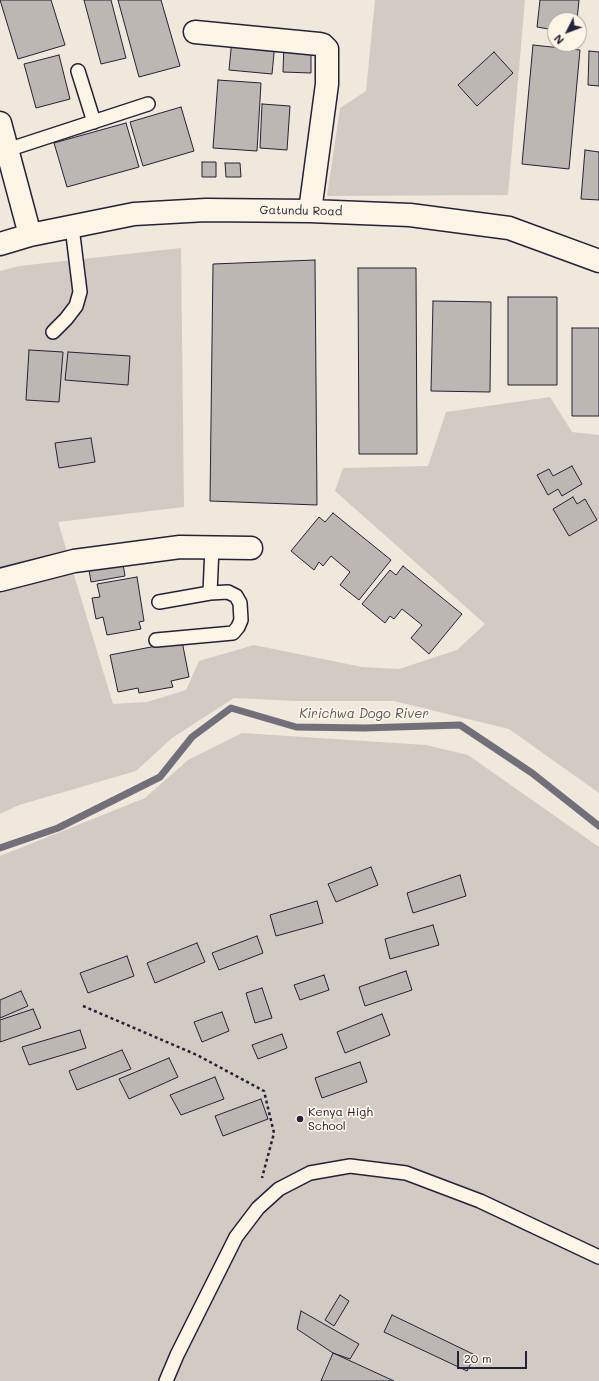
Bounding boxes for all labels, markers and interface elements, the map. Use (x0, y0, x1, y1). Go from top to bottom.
north arrow (547, 12, 587, 52)
text: N (550, 32, 567, 48)
street label: Gatundu Road (259, 203, 343, 219)
water label: Kirichwa Dogo River (299, 706, 429, 722)
place label: Kenya High School (308, 1105, 373, 1133)
marker: Kenya High School (295, 1114, 305, 1124)
scale bar (459, 1343, 529, 1369)
text: 20 m (464, 1350, 492, 1366)

